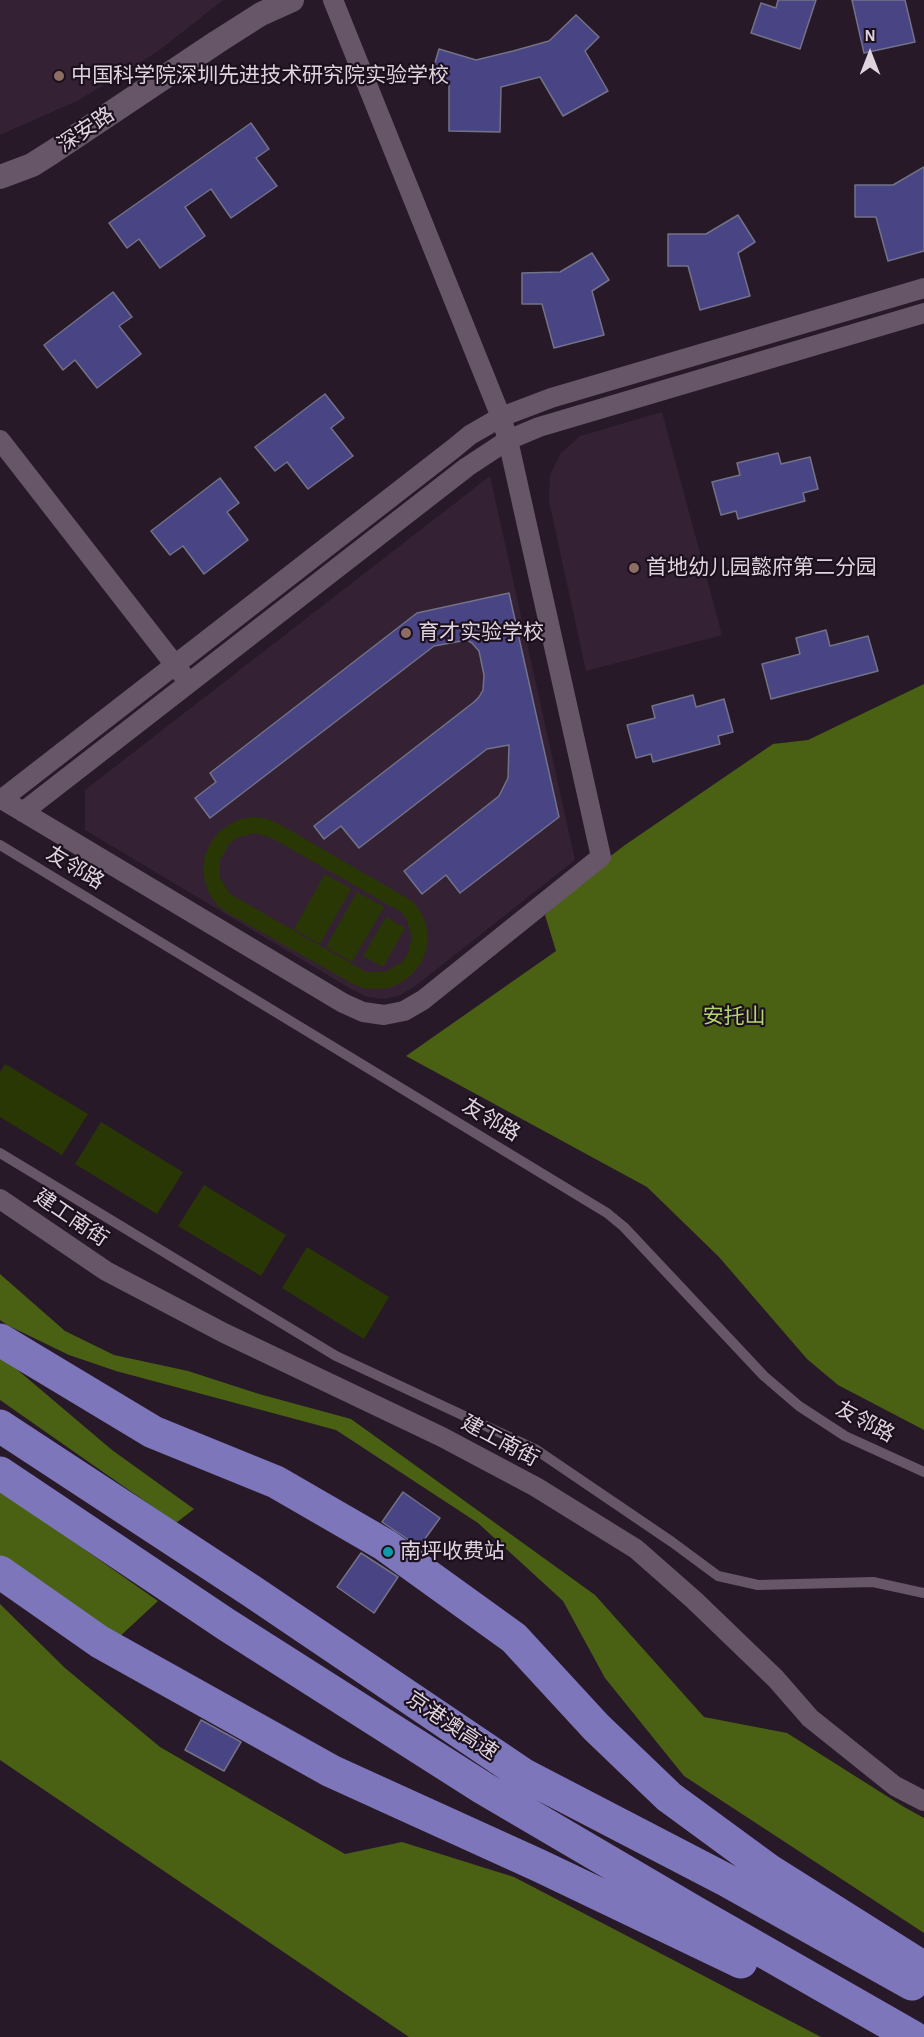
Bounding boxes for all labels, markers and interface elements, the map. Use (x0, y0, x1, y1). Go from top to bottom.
north arrow (840, 24, 900, 84)
text: N (864, 28, 876, 44)
place label: 中国科学院深圳先进技术研究院实验学校 (71, 63, 449, 89)
marker: 中国科学院深圳先进技术研究院实验学校 (52, 69, 66, 83)
street label: 深安路 (53, 102, 119, 158)
place label: 首地幼儿园懿府第二分园 (646, 555, 877, 581)
marker: 首地幼儿园懿府第二分园 (627, 561, 641, 575)
place label: 育才实验学校 (418, 620, 544, 646)
marker: 育才实验学校 (399, 626, 413, 640)
street label: 友邻路 (42, 841, 108, 895)
park label: 安托山 (703, 1004, 765, 1030)
street label: 友邻路 (458, 1093, 524, 1147)
street label: 建工南街 (29, 1184, 113, 1252)
street label: 友邻路 (831, 1396, 899, 1448)
street label: 建工南街 (457, 1410, 543, 1472)
place label: 南坪收费站 (400, 1539, 505, 1565)
marker: 南坪收费站 (381, 1545, 395, 1559)
street label: 京港澳高速 (401, 1686, 503, 1766)

